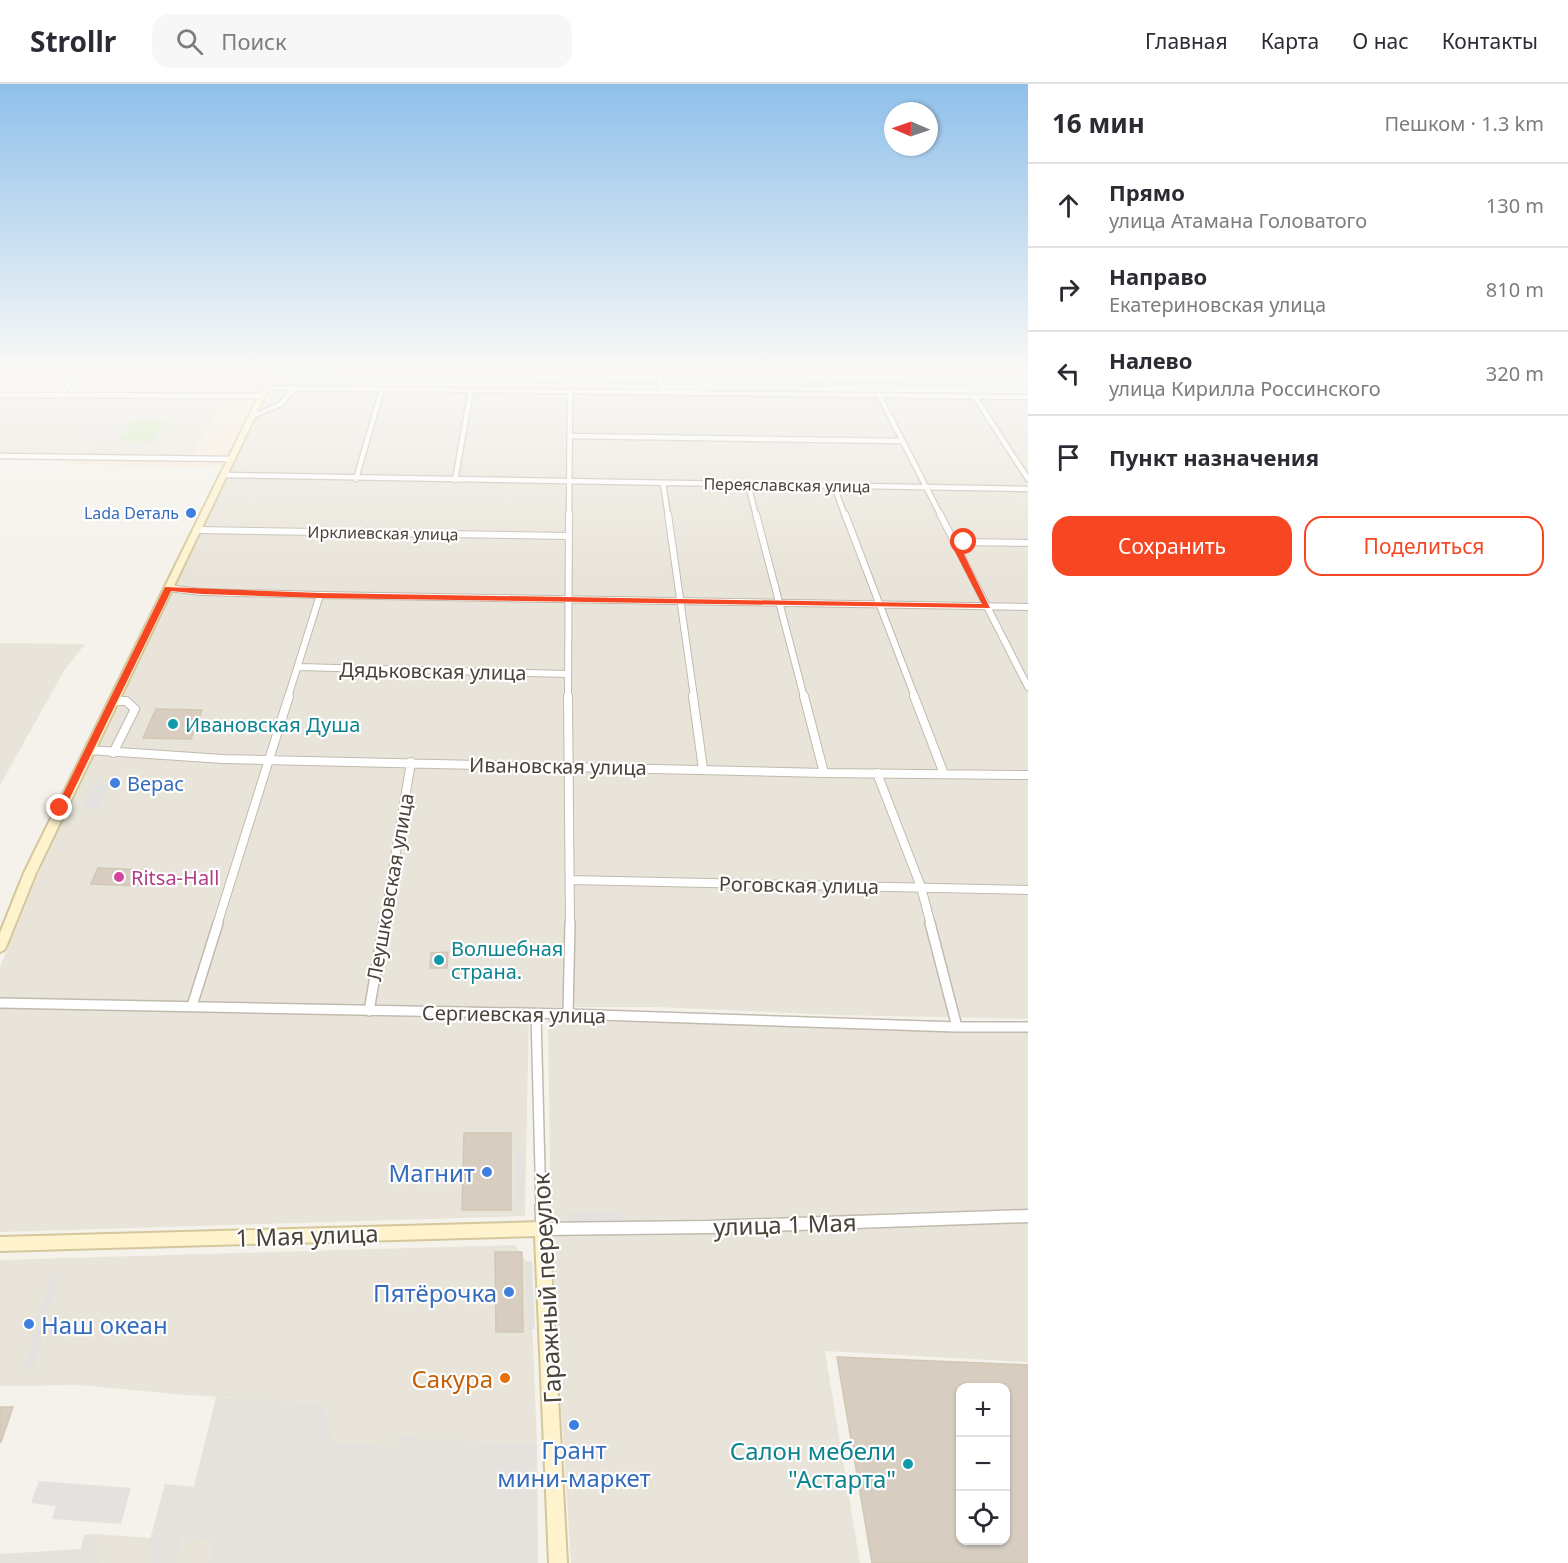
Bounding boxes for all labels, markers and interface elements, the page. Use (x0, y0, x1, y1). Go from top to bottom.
search box (152, 14, 572, 68)
text: Strollr (30, 22, 116, 60)
icon: search (173, 25, 206, 58)
text: Поиск (221, 26, 287, 56)
text: Главная (1145, 27, 1228, 55)
text: Карта (1261, 27, 1319, 55)
text: О нас (1352, 27, 1409, 55)
text: Контакты (1442, 27, 1538, 55)
north arrow (884, 102, 938, 156)
text: 16 мин (1052, 105, 1145, 141)
text: Пешком · 1.3 km (1384, 110, 1544, 137)
text: Прямо (1109, 177, 1185, 207)
icon: ahead (1052, 189, 1085, 222)
text: 130 m (1486, 192, 1544, 219)
text: улица Атамана Головатого (1109, 207, 1367, 234)
text: Направо (1109, 261, 1207, 291)
icon: right (1052, 273, 1085, 306)
text: 810 m (1486, 276, 1544, 303)
text: Екатериновская улица (1109, 291, 1326, 318)
text: Налево (1109, 345, 1192, 375)
icon: left (1052, 357, 1085, 390)
text: 320 m (1486, 360, 1544, 387)
text: улица Кирилла Россинского (1109, 375, 1381, 402)
icon: arrive (1052, 441, 1085, 474)
text: Пункт назначения (1109, 442, 1319, 472)
street label: Переяславская улица (703, 473, 871, 497)
place label: Lada Dеталь (84, 502, 179, 524)
marker: Lada Dеталь (184, 506, 198, 520)
button: Сохранить (1052, 516, 1292, 576)
button: Поделиться (1304, 516, 1544, 576)
street label: Ирклиевская улица (307, 521, 459, 545)
route start (950, 528, 976, 554)
street label: Дядьковская улица (339, 656, 527, 686)
place label: Ивановская Душа (185, 711, 360, 738)
marker: Ивановская Душа (166, 717, 180, 731)
street label: Ивановская улица (469, 751, 647, 781)
place label: Верас (127, 770, 184, 797)
marker: Верас (108, 776, 122, 790)
street label: Леушковская улица (360, 791, 420, 983)
route end (46, 794, 72, 820)
place label: Ritsa-Hall (131, 864, 219, 891)
marker: Ritsa-Hall (112, 870, 126, 884)
street label: Роговская улица (719, 870, 879, 900)
place label: Волшебная страна. (451, 935, 563, 985)
marker: Волшебная страна. (432, 953, 446, 967)
street label: Сергиевская улица (422, 999, 606, 1029)
place label: Магнит (389, 1156, 475, 1189)
marker: Магнит (480, 1165, 494, 1179)
street label: Гаражный переулок (523, 1171, 569, 1404)
street label: улица 1 Мая (713, 1205, 857, 1243)
street label: 1 Мая улица (235, 1216, 379, 1254)
place label: Пятёрочка (373, 1276, 497, 1309)
marker: Пятёрочка (502, 1285, 516, 1299)
place label: Наш океан (41, 1308, 168, 1341)
marker: Наш океан (22, 1317, 36, 1331)
place label: Сакура (411, 1362, 493, 1395)
marker: Сакура (498, 1371, 512, 1385)
map controls (956, 1383, 1010, 1545)
button: + (956, 1383, 1010, 1437)
marker: Грант мини-маркет (567, 1418, 581, 1432)
place label: Грант мини-маркет (497, 1433, 651, 1494)
place label: Салон мебели "Астарта" (730, 1434, 896, 1495)
button: − (956, 1437, 1010, 1491)
marker: Салон мебели "Астарта" (901, 1457, 915, 1471)
button: locate (956, 1491, 1010, 1545)

